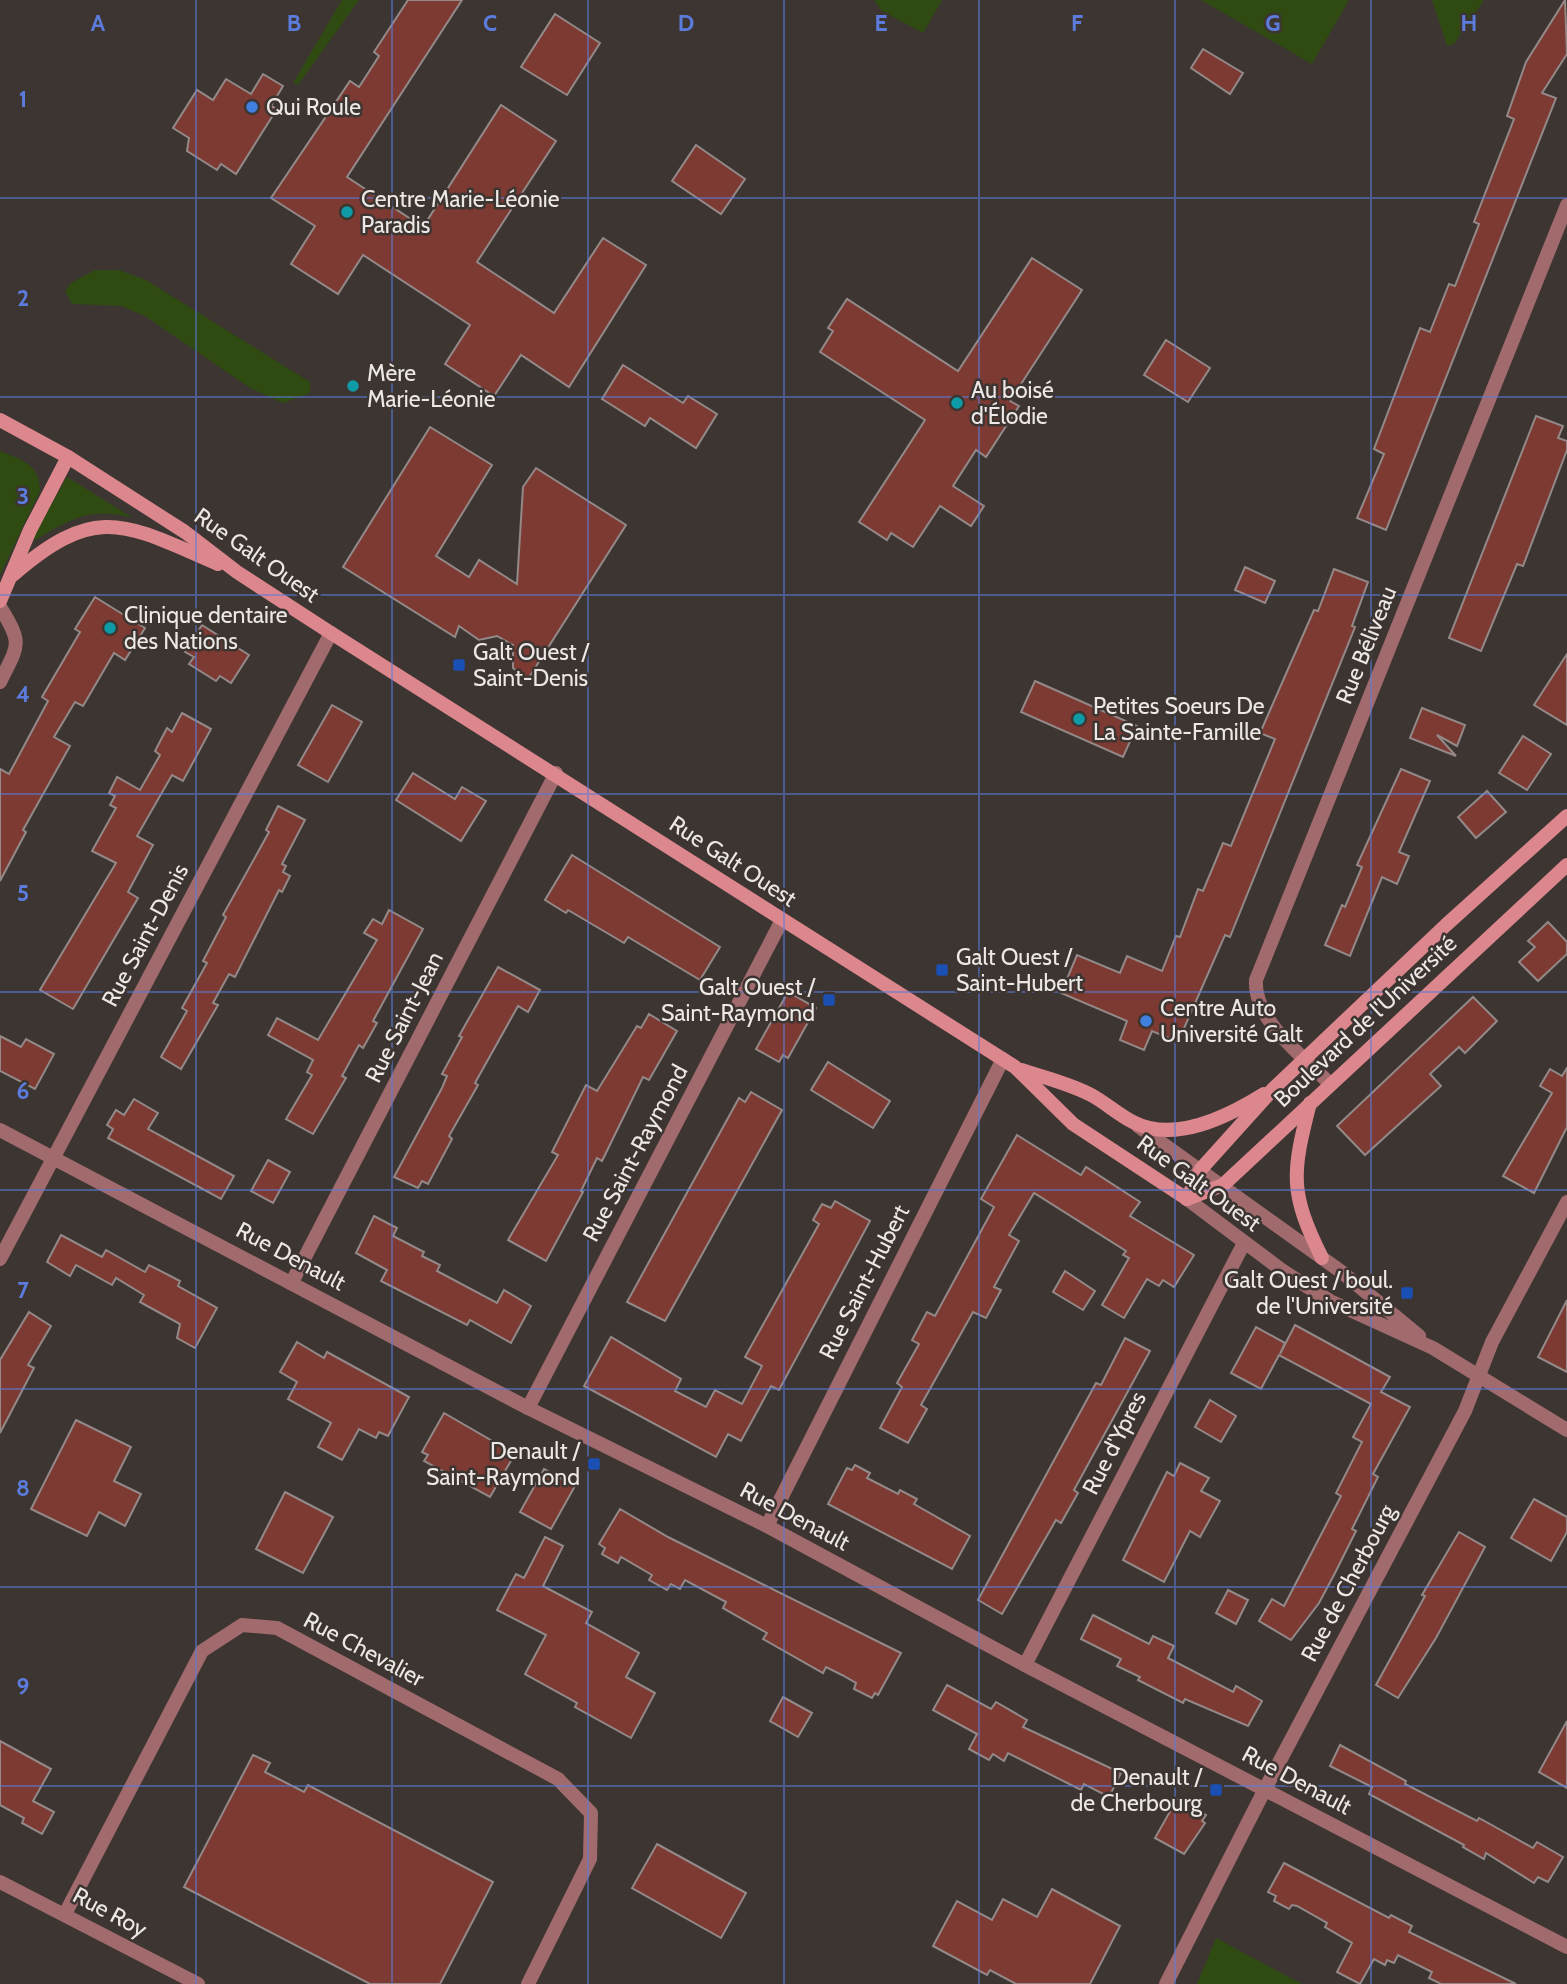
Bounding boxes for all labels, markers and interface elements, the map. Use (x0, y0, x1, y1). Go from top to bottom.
text: A (91, 9, 106, 37)
text: B (287, 9, 301, 37)
text: C (483, 9, 497, 37)
text: D (678, 9, 694, 37)
text: E (874, 9, 888, 37)
text: F (1071, 9, 1083, 37)
text: G (1265, 9, 1281, 37)
text: H (1461, 9, 1477, 37)
text: 1 (19, 85, 27, 113)
place label: Qui Roule (266, 93, 361, 121)
marker: Qui Roule (244, 99, 260, 115)
place label: Centre Marie-Léonie Paradis (361, 185, 560, 239)
marker: Centre Marie-Léonie Paradis (339, 204, 355, 220)
text: 2 (17, 284, 29, 312)
place label: Mère Marie-Léonie (367, 359, 496, 413)
place label: Au boisé d'Élodie (971, 376, 1054, 430)
marker: Mère Marie-Léonie (345, 378, 361, 394)
marker: Au boisé d'Élodie (949, 395, 965, 411)
text: 3 (17, 482, 29, 510)
street label: Rue Galt Ouest (189, 502, 325, 608)
street label: Rue Béliveau (1330, 582, 1402, 708)
place label: Clinique dentaire des Nations (124, 601, 288, 655)
marker: Clinique dentaire des Nations (102, 620, 118, 636)
place label: Galt Ouest / Saint-Denis (473, 638, 591, 692)
marker: Galt Ouest / Saint-Denis (451, 657, 467, 673)
text: 4 (16, 680, 30, 708)
place label: Petites Soeurs De La Sainte-Famille (1093, 692, 1265, 746)
marker: Petites Soeurs De La Sainte-Famille (1071, 711, 1087, 727)
street label: Rue Galt Ouest (664, 809, 802, 913)
street label: Rue Saint-Denis (96, 859, 194, 1011)
text: 5 (17, 879, 29, 907)
street label: Boulevard de l'Université (1268, 929, 1462, 1113)
place label: Galt Ouest / Saint-Hubert (956, 943, 1083, 997)
street label: Rue Saint-Jean (359, 947, 449, 1087)
marker: Galt Ouest / Saint-Hubert (934, 962, 950, 978)
place label: Galt Ouest / Saint-Raymond (661, 973, 817, 1027)
marker: Galt Ouest / Saint-Raymond (821, 992, 837, 1008)
place label: Centre Auto Université Galt (1160, 994, 1303, 1048)
marker: Centre Auto Université Galt (1138, 1013, 1154, 1029)
street label: Rue Saint-Raymond (577, 1060, 693, 1246)
text: 6 (17, 1077, 29, 1105)
street label: Rue Galt Ouest (1132, 1129, 1266, 1237)
street label: Rue Saint-Hubert (813, 1200, 915, 1364)
street label: Rue Denault (231, 1215, 351, 1297)
place label: Galt Ouest / boul. de l'Université (1224, 1266, 1393, 1320)
text: 7 (17, 1276, 29, 1304)
marker: Galt Ouest / boul. de l'Université (1399, 1285, 1415, 1301)
street label: Rue d'Ypres (1076, 1387, 1152, 1499)
place label: Denault / Saint-Raymond (426, 1437, 582, 1491)
marker: Denault / Saint-Raymond (586, 1456, 602, 1472)
text: 8 (16, 1474, 30, 1502)
street label: Rue Denault (735, 1475, 855, 1557)
street label: Rue de Cherbourg (1295, 1499, 1401, 1666)
street label: Rue Chevalier (299, 1606, 430, 1693)
text: 9 (17, 1672, 29, 1700)
street label: Rue Denault (1237, 1739, 1357, 1821)
place label: Denault / de Cherbourg (1071, 1763, 1204, 1817)
marker: Denault / de Cherbourg (1208, 1782, 1224, 1798)
street label: Rue Roy (68, 1881, 152, 1943)

